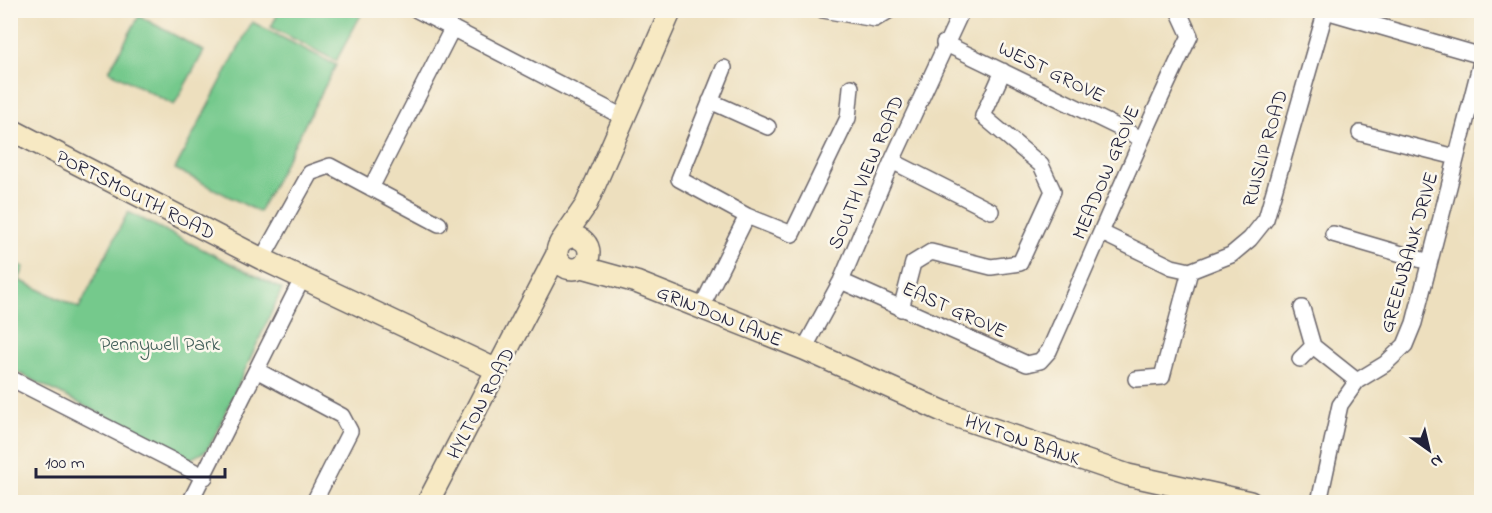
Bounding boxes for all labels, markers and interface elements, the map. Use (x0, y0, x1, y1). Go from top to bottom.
street label: WEST GROVE (993, 35, 1109, 112)
street label: RUISLIP ROAD (1236, 87, 1297, 210)
street label: SOUTH VIEW ROAD (822, 91, 913, 255)
street label: MEADOW GROVE (1066, 101, 1149, 245)
street label: PORTSMOUTH ROAD (50, 144, 219, 249)
street label: GREENBANK DRIVE (1374, 169, 1447, 337)
street label: EAST GROVE (897, 275, 1011, 347)
street label: GRINDON LANE (652, 279, 786, 356)
park label: Pennywell Park (100, 331, 220, 360)
street label: HYLTON ROAD (441, 343, 524, 465)
street label: HYLTON BANK (961, 408, 1084, 475)
north arrow (1399, 420, 1459, 480)
scale bar (36, 441, 225, 479)
text: N (1425, 448, 1447, 474)
text: 100 m (45, 451, 85, 477)

